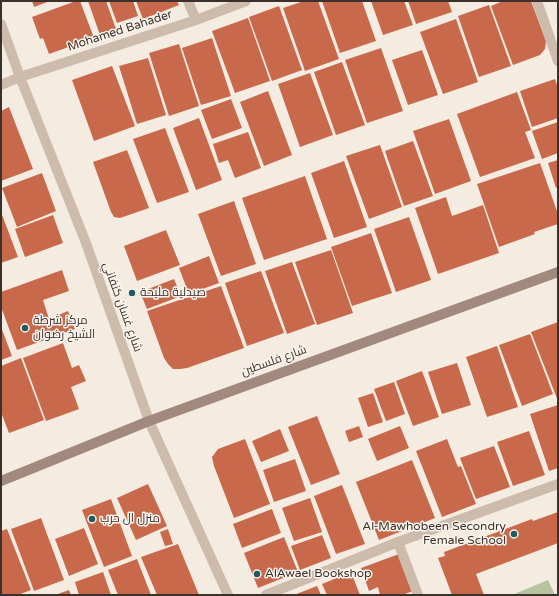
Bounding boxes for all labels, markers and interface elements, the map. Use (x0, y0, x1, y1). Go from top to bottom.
street label: Mohamed Bahader (66, 7, 174, 55)
street label: شارع غسان كنفاني (99, 260, 145, 354)
place label: صيدلية مليحة (140, 286, 206, 300)
marker: صيدلية مليحة (127, 288, 137, 298)
place label: مركز شرطة الشيخ رضوان (33, 314, 95, 342)
marker: مركز شرطة الشيخ رضوان (20, 323, 30, 333)
street label: شارع فلسطين (239, 343, 309, 379)
place label: منزل ال حرب (100, 512, 160, 526)
marker: منزل ال حرب (87, 514, 97, 524)
place label: Al-Mawhobeen Secondry Female School (362, 520, 506, 548)
marker: Al-Mawhobeen Secondry Female School (509, 529, 519, 539)
place label: AlAwael Bookshop (265, 567, 372, 581)
marker: AlAwael Bookshop (252, 569, 262, 579)

